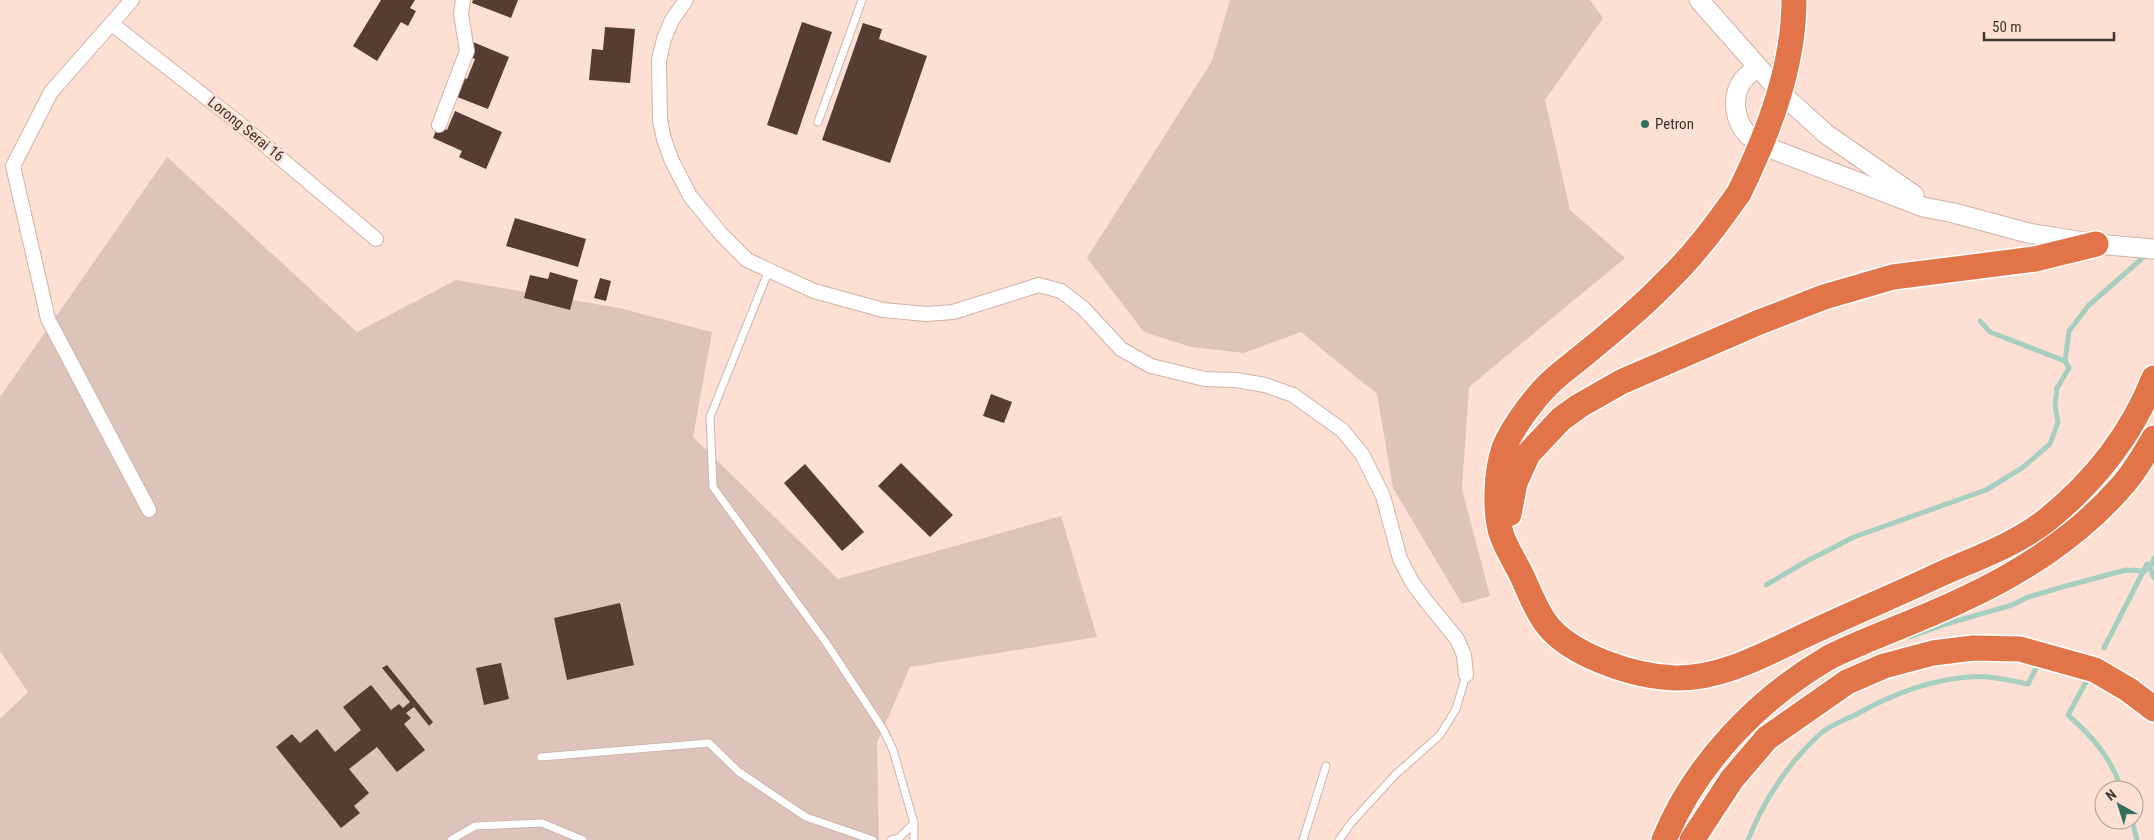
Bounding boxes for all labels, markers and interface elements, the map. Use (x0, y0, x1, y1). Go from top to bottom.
scale bar (1984, 10, 2114, 42)
text: 50 m (1992, 18, 2022, 36)
street label: Lorong Serai 16 (204, 93, 288, 165)
place label: Petron (1655, 115, 1694, 133)
marker: Petron (1639, 118, 1651, 130)
north arrow (2094, 780, 2144, 830)
text: N (2102, 786, 2119, 804)

